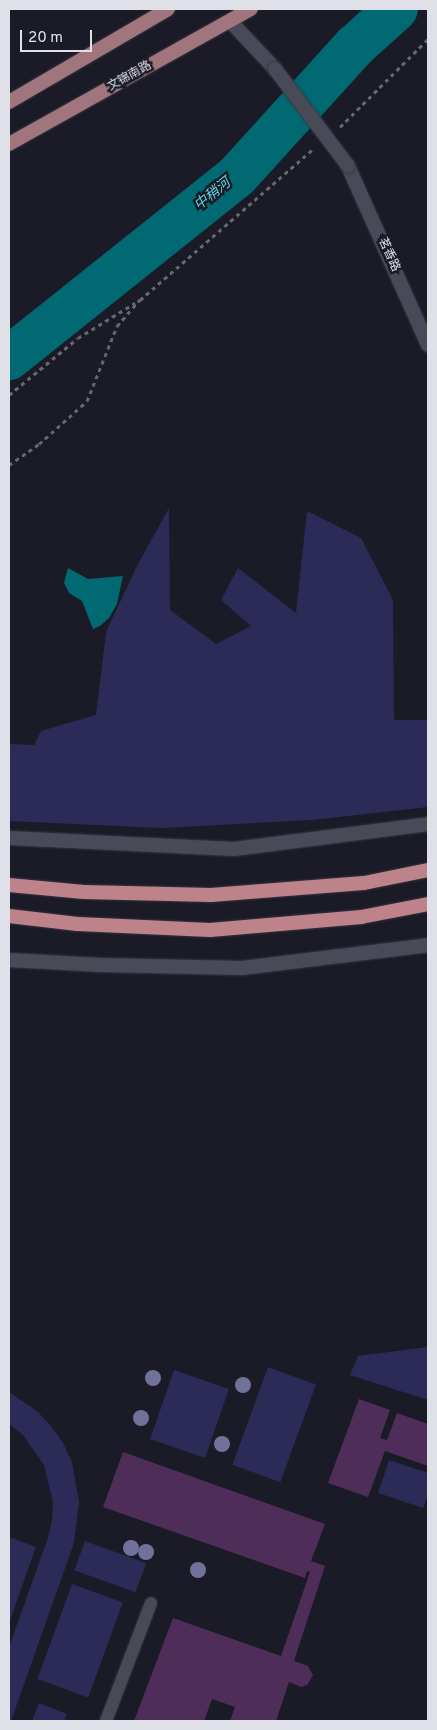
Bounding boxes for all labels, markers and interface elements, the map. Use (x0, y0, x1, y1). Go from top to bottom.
scale bar (22, 20, 95, 52)
text: 20 m (28, 29, 63, 48)
street label: 文锦南路 (106, 59, 154, 95)
water label: 中稍河 (191, 175, 235, 215)
street label: 茗香路 (374, 236, 402, 274)

